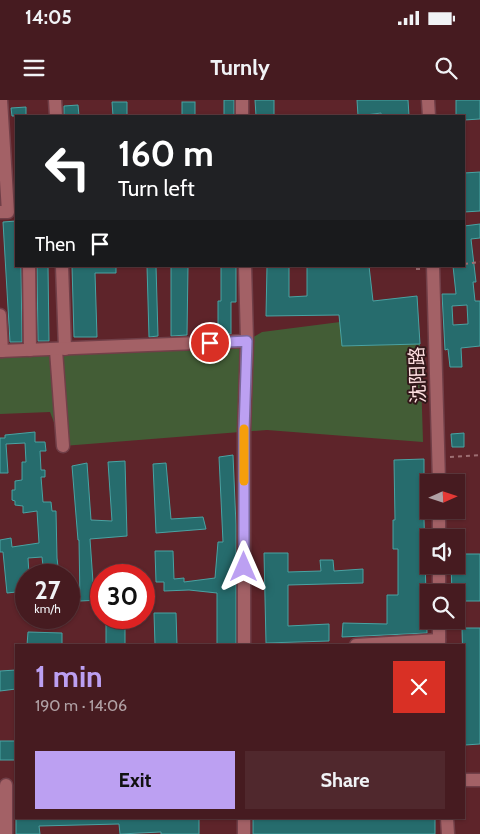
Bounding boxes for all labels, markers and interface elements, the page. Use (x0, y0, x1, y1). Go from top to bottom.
text: 14:05 (25, 6, 72, 29)
icon: menu (20, 54, 48, 82)
text: Turnly (210, 54, 270, 81)
icon: search (432, 54, 460, 82)
text: 160 m (118, 132, 214, 175)
icon: left (35, 135, 100, 200)
text: Turn left (118, 175, 195, 202)
icon: arrive (86, 230, 114, 258)
text: Then (35, 233, 76, 256)
pin (189, 322, 231, 364)
icon: arrive (196, 329, 224, 357)
street label: 沈阳路 (405, 346, 430, 404)
north arrow (420, 474, 465, 519)
map controls (420, 474, 465, 629)
button: sound (420, 529, 465, 574)
position arrow (217, 540, 269, 592)
speed limit sign: 30 (90, 564, 155, 629)
text: 27 (35, 575, 60, 605)
button: search (420, 584, 465, 629)
text: km/h (34, 601, 61, 616)
text: 1 min (35, 658, 103, 695)
button: close (393, 661, 445, 713)
text: 190 m · 14:06 (35, 696, 127, 715)
button: Exit (35, 751, 235, 809)
button: Share (245, 751, 445, 809)

